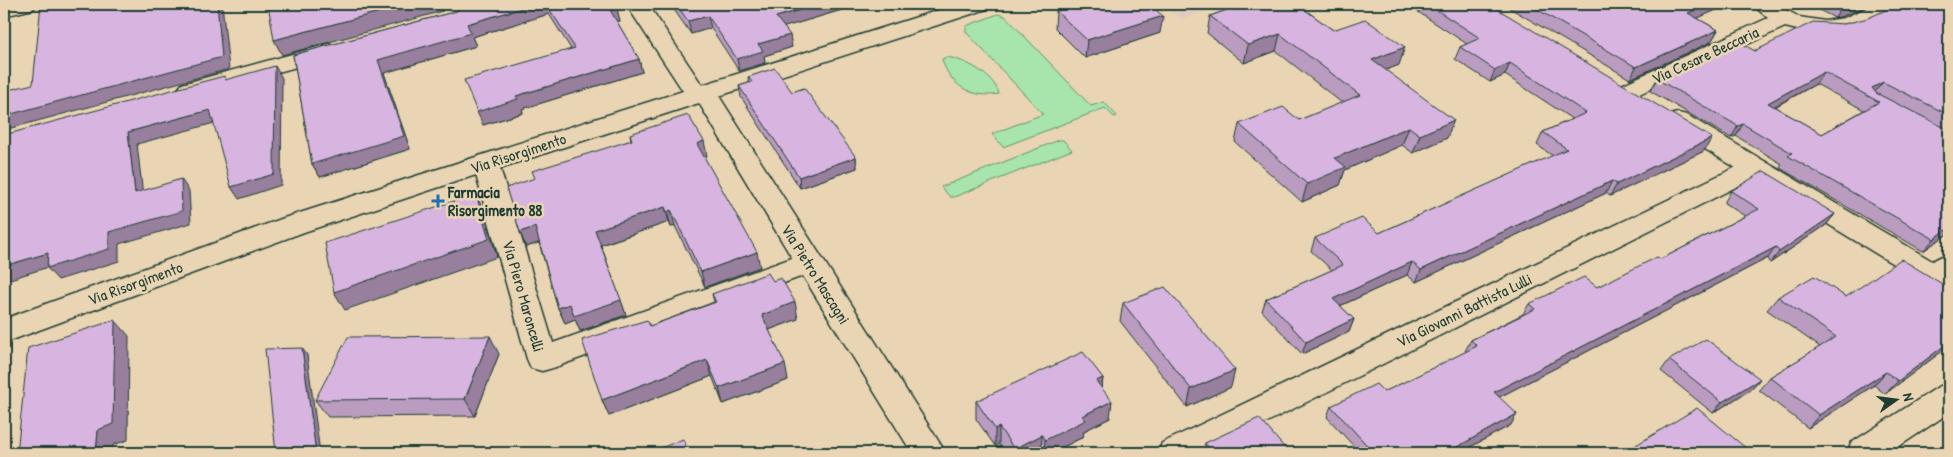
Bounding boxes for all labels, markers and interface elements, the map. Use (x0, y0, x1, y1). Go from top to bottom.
street label: Via Cesare Beccaria (1648, 21, 1762, 89)
street label: Via Risorgimento (467, 127, 569, 179)
place label: Farmacia Risorgimento 88 (447, 181, 542, 222)
marker: Farmacia Risorgimento 88 (432, 195, 444, 207)
street label: Via Pietro Mascagni (776, 220, 856, 328)
street label: Via Piero Maroncelli (498, 238, 550, 354)
street label: Via Risorgimento (85, 255, 186, 310)
street label: Via Giovanni Battista Lulli (1393, 268, 1535, 352)
north arrow (1870, 374, 1920, 424)
text: N (1899, 391, 1919, 403)

